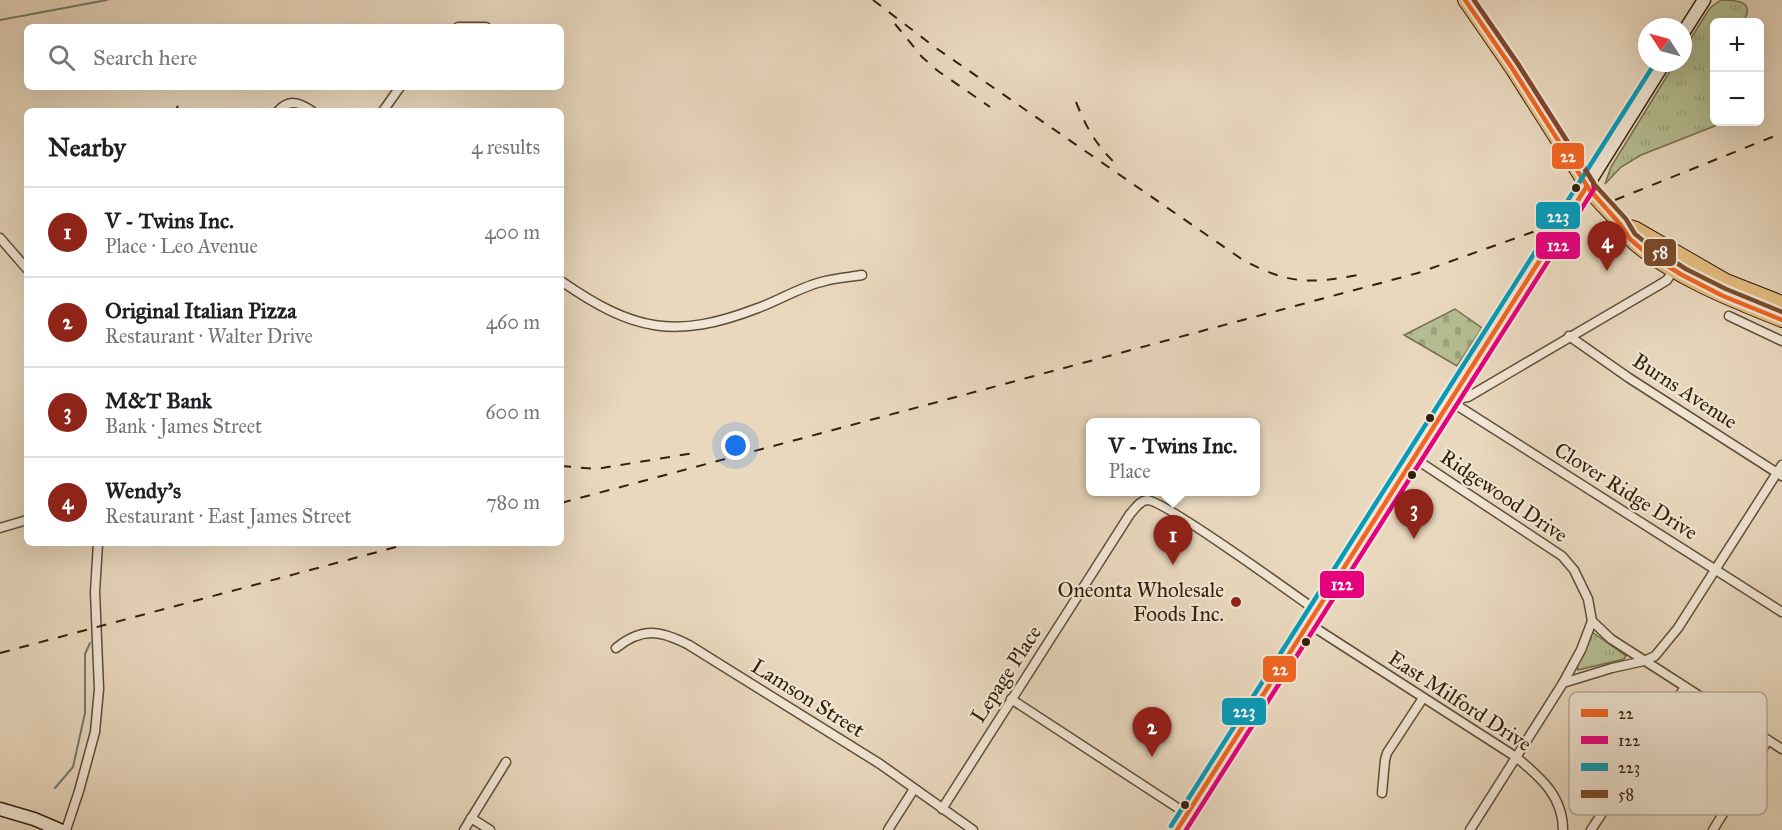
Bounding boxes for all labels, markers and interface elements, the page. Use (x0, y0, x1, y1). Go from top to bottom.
north arrow (1638, 18, 1692, 72)
map controls (1710, 18, 1764, 126)
button: + (1710, 18, 1764, 72)
search box (24, 24, 564, 90)
icon: search (45, 41, 78, 74)
text: Search here (93, 44, 197, 71)
button: − (1710, 72, 1764, 126)
text: Nearby (48, 131, 126, 163)
text: 4 results (471, 135, 540, 159)
line badge: 22 (1551, 142, 1585, 170)
text: 22 (1560, 147, 1577, 166)
unlabelled marker (1570, 182, 1582, 194)
line badge: 223 (1535, 201, 1581, 230)
text: V - Twins Inc. (105, 207, 234, 234)
text: 223 (1547, 207, 1569, 227)
text: 1 (64, 220, 71, 244)
text: 400 m (484, 220, 540, 244)
pin: 4 (1588, 222, 1626, 271)
line badge: 122 (1535, 231, 1581, 260)
text: Place · Leo Avenue (105, 234, 258, 258)
text: 122 (1547, 236, 1570, 255)
line badge: 58 (1643, 238, 1677, 267)
text: 58 (1652, 243, 1668, 262)
text: Original Italian Pizza (105, 297, 296, 324)
text: 2 (63, 310, 72, 334)
text: 460 m (486, 310, 540, 334)
text: Restaurant · Walter Drive (105, 324, 313, 348)
street label: Burns Avenue (1628, 348, 1742, 435)
text: M&T Bank (105, 387, 212, 414)
text: 3 (64, 400, 72, 424)
text: 600 m (485, 400, 540, 424)
unlabelled marker (1424, 412, 1436, 424)
text: Bank · James Street (105, 414, 262, 438)
popup (1086, 418, 1260, 496)
your location (721, 431, 750, 460)
text: V - Twins Inc. (1109, 432, 1237, 459)
street label: Clover Ridge Drive (1550, 437, 1703, 546)
street label: Ridgewood Drive (1435, 444, 1573, 548)
text: Place (1109, 459, 1151, 483)
unlabelled marker (1406, 469, 1418, 481)
text: Wendy's (105, 477, 181, 504)
text: 4 (62, 490, 73, 514)
text: 780 m (486, 490, 540, 514)
pin: 3 (1394, 490, 1434, 539)
text: Restaurant · East James Street (105, 504, 351, 528)
pin: 1 (1154, 516, 1192, 565)
line badge: 122 (1319, 570, 1365, 599)
text: 122 (1331, 575, 1354, 594)
place label: Oneonta Wholesale Foods Inc. (1057, 577, 1224, 627)
marker: Oneonta Wholesale Foods Inc. (1229, 595, 1243, 609)
street label: Lepage Place (965, 620, 1047, 728)
unlabelled marker (1300, 636, 1312, 648)
street label: East Milford Drive (1383, 645, 1537, 757)
street label: Lamson Street (747, 653, 870, 743)
line badge: 22 (1262, 655, 1297, 683)
text: 22 (1272, 660, 1289, 679)
legend (1569, 692, 1767, 815)
line badge: 223 (1221, 697, 1267, 726)
text: 223 (1233, 702, 1255, 722)
text: 22 (1618, 704, 1634, 723)
pin: 2 (1132, 708, 1172, 757)
text: 122 (1618, 731, 1640, 750)
text: 223 (1618, 758, 1640, 777)
text: 58 (1618, 785, 1634, 804)
unlabelled marker (1179, 799, 1191, 811)

